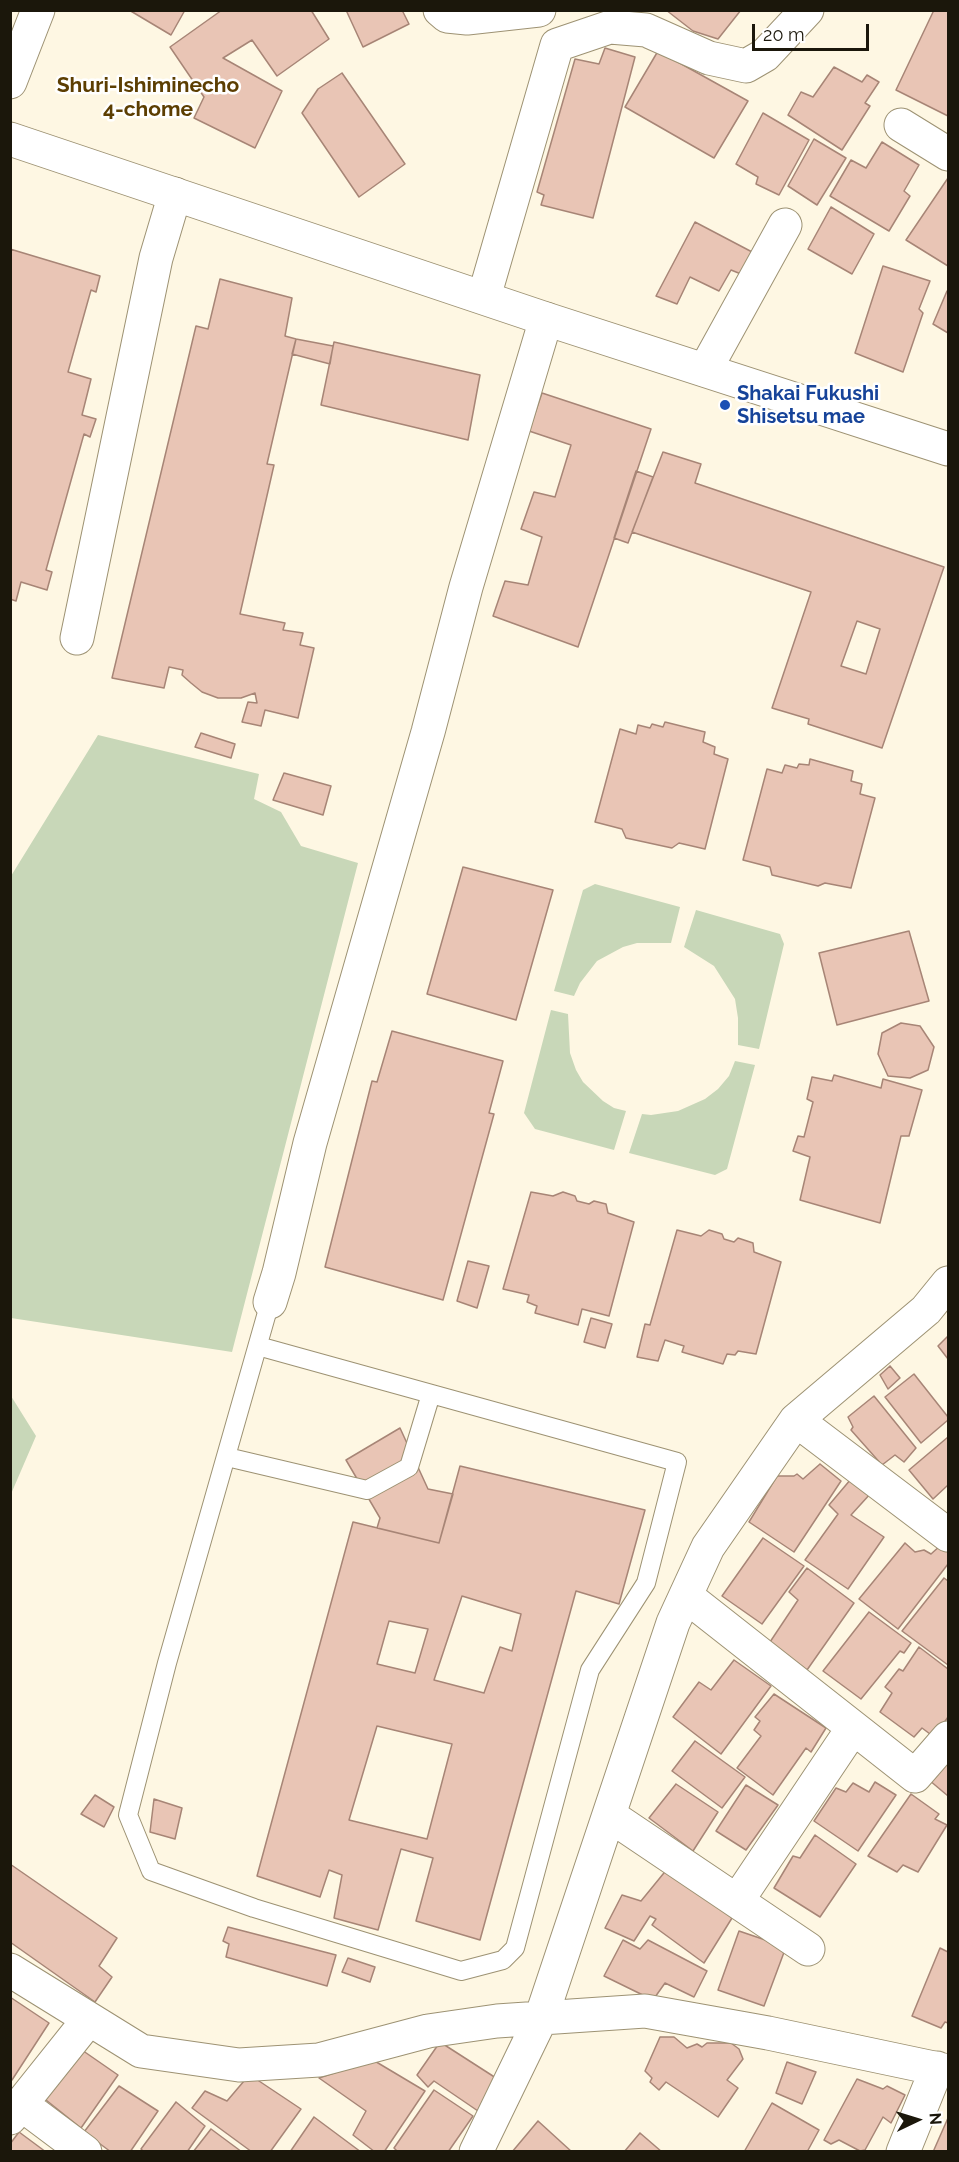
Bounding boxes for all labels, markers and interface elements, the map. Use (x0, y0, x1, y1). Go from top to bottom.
scale bar (755, 12, 872, 50)
text: 20 m (763, 24, 805, 45)
district label: Shuri-Ishiminecho 4-chome (57, 73, 239, 123)
place label: Shakai Fukushi Shisetsu mae (737, 382, 879, 429)
marker: Shakai Fukushi Shisetsu mae (718, 398, 732, 412)
north arrow (887, 2090, 947, 2150)
text: N (926, 2112, 945, 2125)

